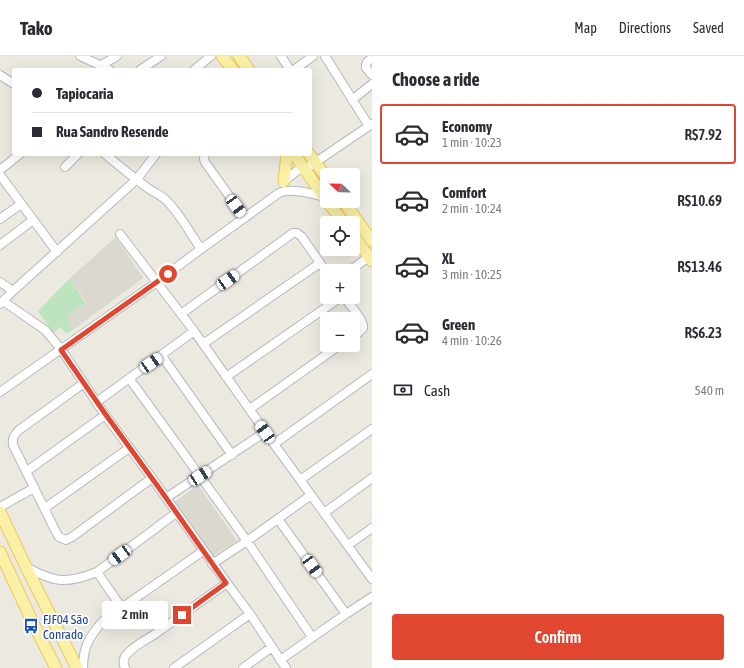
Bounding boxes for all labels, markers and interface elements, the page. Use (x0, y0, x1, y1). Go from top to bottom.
text: Tako (20, 17, 53, 39)
text: Map (574, 20, 597, 36)
text: Directions (619, 20, 671, 36)
text: Saved (693, 20, 724, 36)
text: Choose a ride (392, 69, 480, 90)
text: Tapiocaria (56, 85, 114, 102)
icon: car (394, 116, 430, 152)
text: Economy (442, 118, 492, 135)
text: Rua Sandro Resende (56, 123, 169, 140)
text: R$7.92 (684, 126, 722, 143)
text: 1 min · 10:23 (442, 135, 502, 150)
north arrow (320, 168, 360, 208)
map controls (320, 168, 360, 352)
icon: car (394, 182, 430, 218)
text: Comfort (442, 184, 486, 201)
text: R$10.69 (677, 192, 722, 209)
car (224, 193, 248, 219)
text: 2 min · 10:24 (442, 201, 502, 216)
button: locate (320, 216, 360, 256)
icon: car (394, 248, 430, 284)
text: XL (442, 250, 455, 267)
text: R$13.46 (677, 258, 722, 275)
button: + (320, 264, 360, 304)
route start (159, 265, 177, 283)
text: 3 min · 10:25 (442, 267, 502, 282)
car (215, 268, 241, 292)
button: − (320, 312, 360, 352)
icon: car (394, 314, 430, 350)
text: Green (442, 316, 475, 333)
text: R$6.23 (684, 324, 722, 341)
text: 4 min · 10:26 (442, 333, 502, 348)
car (138, 351, 164, 375)
icon: cash (392, 379, 414, 401)
text: Cash (424, 382, 450, 399)
text: 540 m (695, 383, 724, 398)
car (253, 419, 277, 445)
car (187, 464, 213, 488)
car (107, 543, 133, 567)
car (300, 553, 324, 579)
callout: 2 min (102, 601, 168, 629)
route end (173, 606, 191, 624)
text: 2 min (122, 607, 148, 622)
place label: FJF04 São Conrado (43, 612, 88, 642)
button: Confirm (392, 614, 724, 660)
bus stop icon: FJF04 São Conrado (22, 617, 40, 635)

